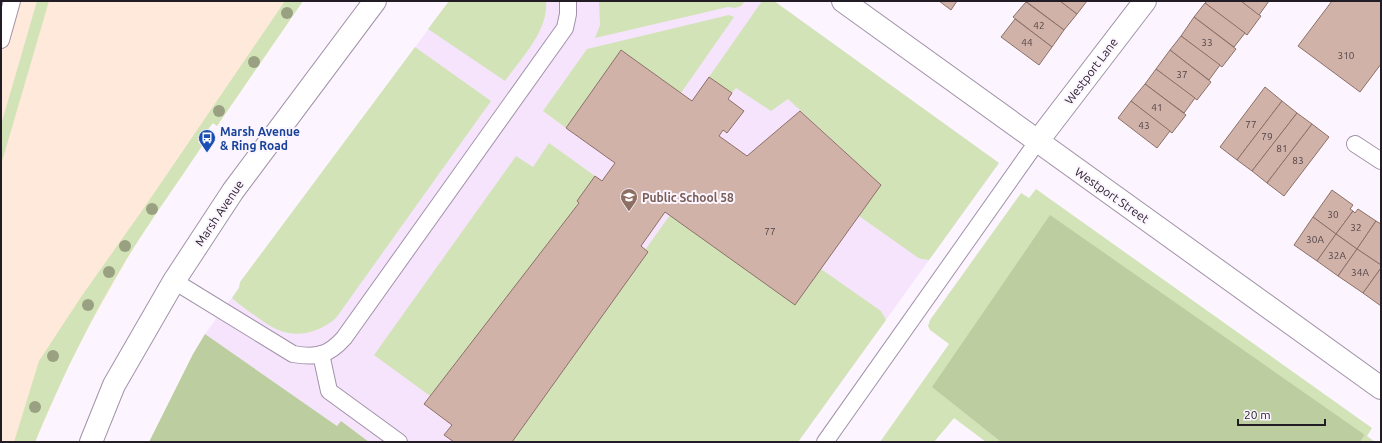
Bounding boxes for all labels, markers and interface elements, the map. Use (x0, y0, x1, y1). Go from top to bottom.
house number: 42 (1033, 20, 1045, 31)
street label: Westport Lane (1062, 35, 1120, 107)
house number: 44 (1021, 37, 1033, 48)
house number: 33 (1201, 37, 1213, 48)
house number: 310 (1338, 50, 1355, 61)
house number: 37 (1176, 69, 1188, 80)
house number: 41 (1151, 102, 1163, 113)
house number: 77 (1245, 119, 1257, 130)
house number: 43 (1138, 120, 1150, 131)
place label: Marsh Avenue & Ring Road (220, 125, 300, 152)
bus stop icon: Marsh Avenue & Ring Road (197, 128, 217, 153)
house number: 79 (1261, 131, 1273, 142)
house number: 81 (1276, 143, 1288, 154)
house number: 83 (1292, 155, 1304, 166)
street label: Westport Street (1073, 165, 1152, 225)
street label: Marsh Avenue (192, 178, 246, 248)
school or university icon: Public School 58 (619, 187, 639, 212)
place label: Public School 58 (642, 191, 734, 204)
house number: 30 (1327, 209, 1339, 220)
house number: 32 (1350, 222, 1362, 233)
house number: 77 (764, 226, 776, 237)
house number: 30A (1306, 234, 1324, 245)
house number: 32A (1328, 250, 1346, 261)
house number: 34A (1351, 267, 1369, 278)
scale bar (1238, 401, 1325, 427)
text: 20 m (1244, 408, 1271, 421)

